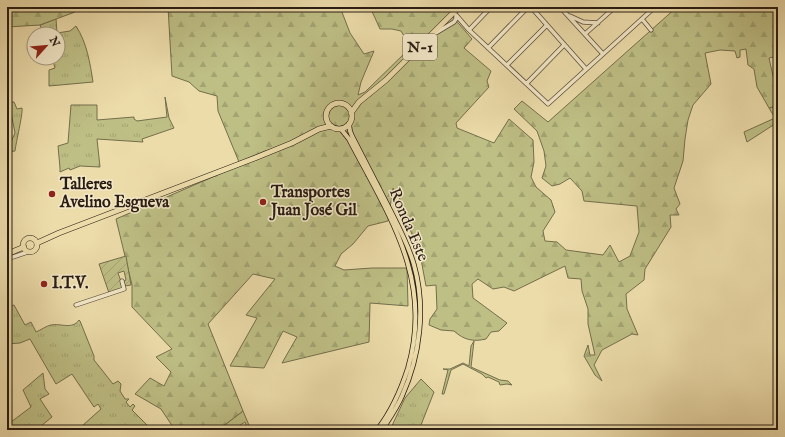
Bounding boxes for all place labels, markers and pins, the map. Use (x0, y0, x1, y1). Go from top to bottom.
place label: Talleres Avelino Esgueva (59, 175, 170, 213)
place label: Transportes Juan José Gil (269, 183, 358, 221)
marker: Talleres Avelino Esgueva (47, 189, 57, 199)
marker: Transportes Juan José Gil (258, 197, 268, 207)
place label: I.T.V. (52, 274, 88, 294)
marker: I.T.V. (39, 279, 49, 289)

